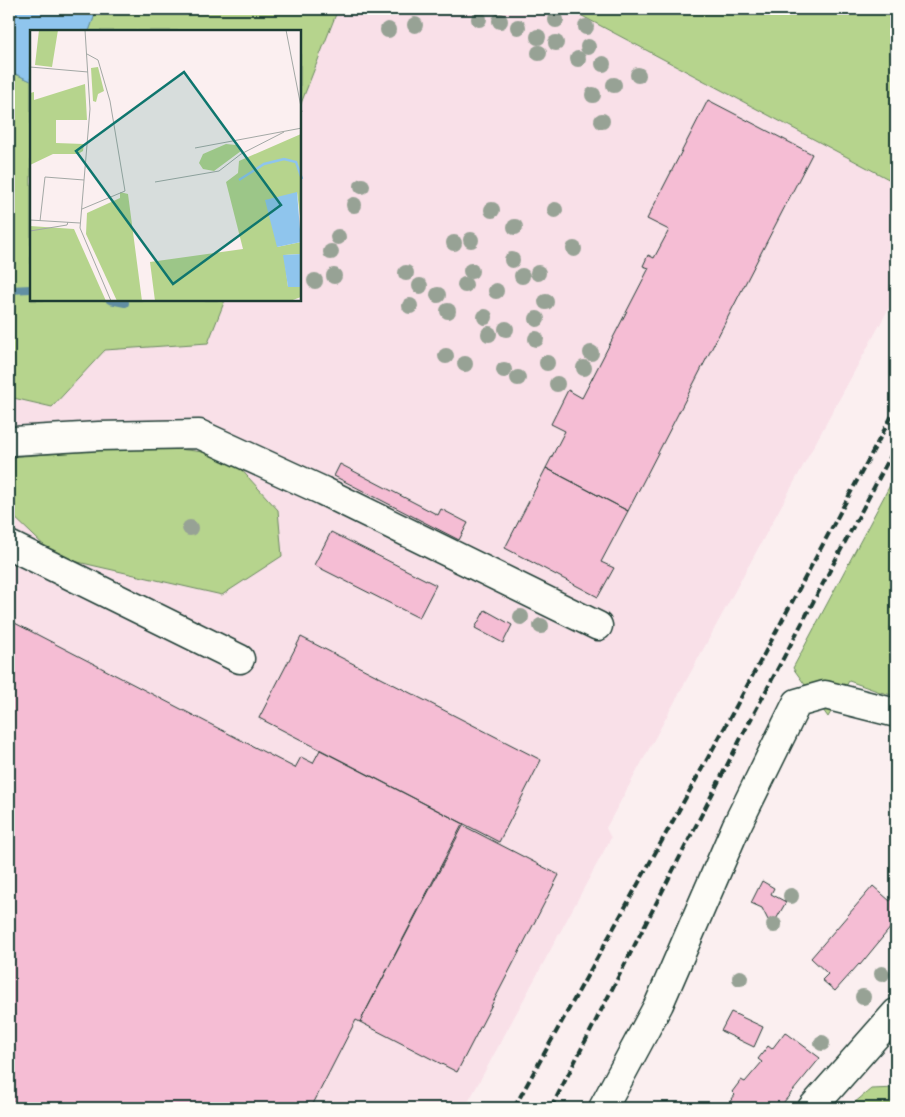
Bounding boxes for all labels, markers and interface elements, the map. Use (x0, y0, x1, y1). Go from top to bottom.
inset map (30, 30, 301, 301)

